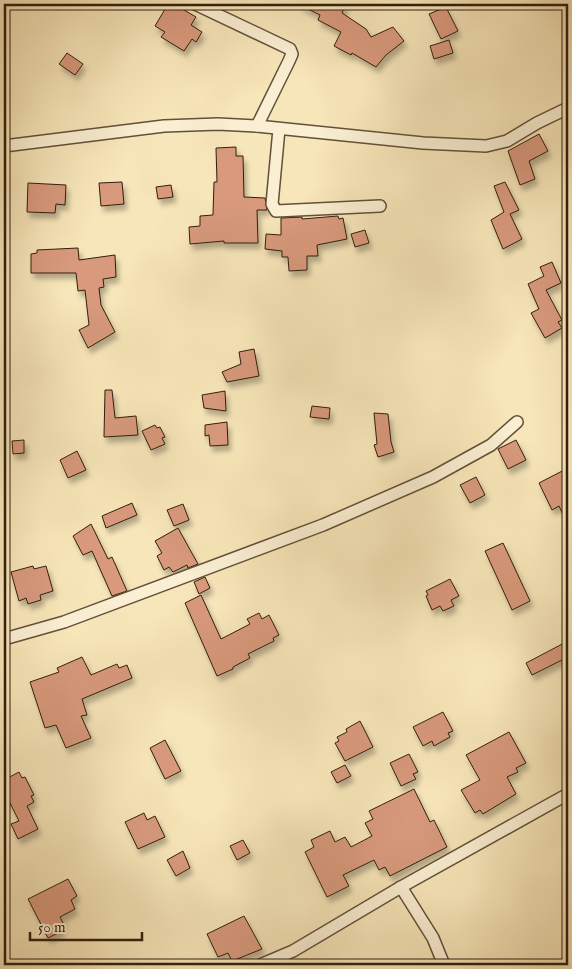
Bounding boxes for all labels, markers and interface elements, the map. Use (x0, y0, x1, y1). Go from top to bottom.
scale bar (30, 909, 142, 941)
text: 50 m (38, 918, 66, 937)

